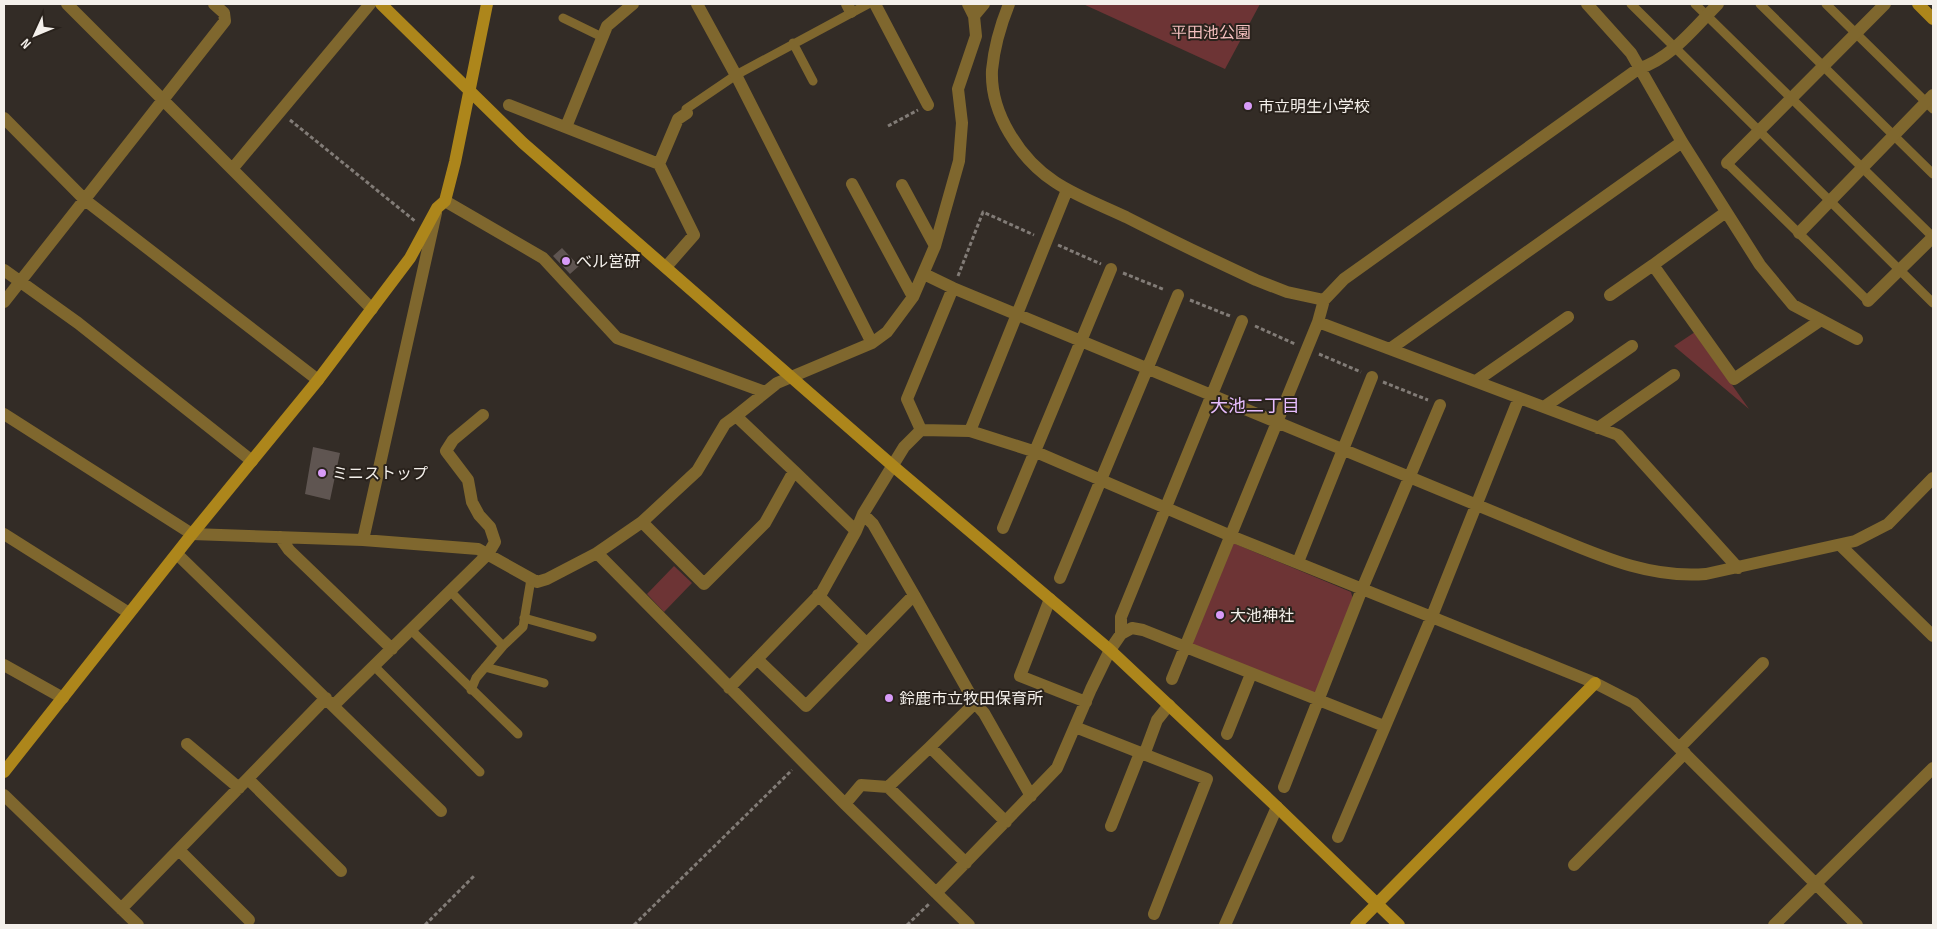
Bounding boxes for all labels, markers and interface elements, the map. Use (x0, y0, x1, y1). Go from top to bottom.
north arrow (10, 10, 60, 60)
park label: 平田池公園 (1171, 24, 1251, 43)
text: N (17, 35, 35, 52)
place label: 市立明生小学校 (1258, 98, 1370, 117)
marker: 市立明生小学校 (1242, 100, 1254, 112)
place label: べル営研 (576, 253, 640, 272)
marker: べル営研 (560, 255, 572, 267)
district label: 大池二丁目 (1210, 396, 1300, 417)
place label: ミニストップ (332, 465, 428, 484)
marker: ミニストップ (316, 467, 328, 479)
place label: 大池神社 (1230, 607, 1294, 626)
marker: 大池神社 (1214, 609, 1226, 621)
place label: 鈴鹿市立牧田保育所 (899, 690, 1043, 709)
marker: 鈴鹿市立牧田保育所 (883, 692, 895, 704)

